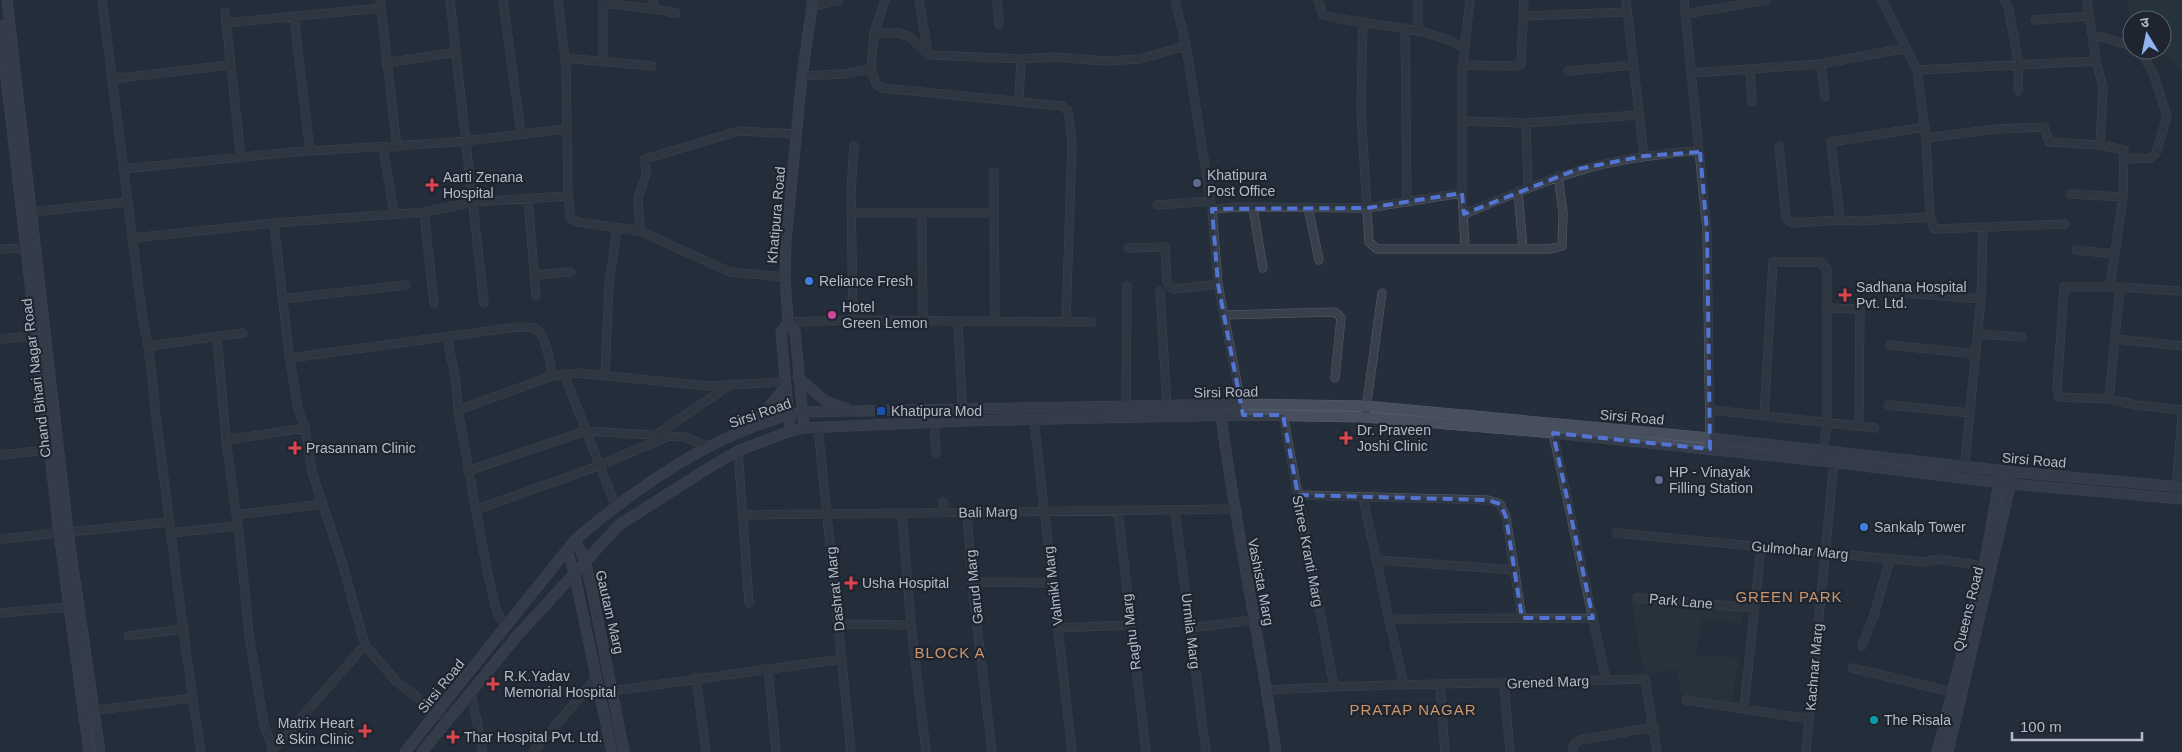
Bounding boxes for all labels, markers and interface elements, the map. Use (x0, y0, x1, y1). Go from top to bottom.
north arrow (2122, 10, 2172, 60)
text: उ (2139, 13, 2151, 31)
street label: Khatipura Road (764, 166, 788, 264)
place label: Khatipura Post Office (1207, 167, 1275, 199)
place label: Aarti Zenana Hospital (443, 169, 523, 201)
marker: Khatipura Post Office (1191, 177, 1203, 189)
marker: Aarti Zenana Hospital (425, 178, 439, 192)
place label: Reliance Fresh (819, 273, 913, 289)
marker: Reliance Fresh (803, 275, 815, 287)
place label: Sadhana Hospital Pvt. Ltd. (1856, 279, 1967, 311)
marker: Sadhana Hospital Pvt. Ltd. (1838, 288, 1852, 302)
street label: Chand Bihari Nagar Road (18, 297, 54, 459)
place label: Hotel Green Lemon (842, 299, 928, 331)
marker: Hotel Green Lemon (826, 309, 838, 321)
street label: Sirsi Road (1194, 383, 1258, 401)
street label: Sirsi Road (727, 395, 793, 431)
place label: Khatipura Mod (891, 403, 982, 419)
marker: Khatipura Mod (875, 405, 887, 417)
street label: Sirsi Road (1599, 406, 1665, 428)
place label: Dr. Praveen Joshi Clinic (1357, 422, 1431, 454)
marker: Dr. Praveen Joshi Clinic (1339, 431, 1353, 445)
place label: Prasannam Clinic (306, 440, 416, 456)
marker: Prasannam Clinic (288, 441, 302, 455)
street label: Sirsi Road (2001, 449, 2067, 471)
place label: HP - Vinayak Filling Station (1669, 464, 1753, 496)
marker: HP - Vinayak Filling Station (1653, 474, 1665, 486)
street label: Shree Kranti Marg (1289, 494, 1327, 608)
street label: Bali Marg (958, 503, 1018, 521)
place label: Sankalp Tower (1874, 519, 1966, 535)
marker: Sankalp Tower (1858, 521, 1870, 533)
street label: Vashista Marg (1245, 537, 1277, 627)
street label: Gulmohar Marg (1751, 538, 1849, 562)
street label: Valmiki Marg (1040, 545, 1066, 627)
street label: Dashrat Marg (823, 546, 847, 632)
street label: Garud Marg (962, 549, 986, 625)
street label: Queens Road (1950, 565, 1986, 653)
street label: Gautam Marg (593, 569, 627, 655)
place label: Usha Hospital (862, 575, 949, 591)
marker: Usha Hospital (844, 576, 858, 590)
district label: GREEN PARK (1735, 588, 1843, 605)
street label: Park Lane (1649, 590, 1714, 612)
street label: Urmila Marg (1178, 592, 1204, 670)
street label: Raghu Marg (1118, 593, 1144, 671)
street label: Kachnar Marg (1802, 623, 1826, 711)
district label: BLOCK A (914, 644, 986, 661)
street label: Sirsi Road (414, 656, 468, 716)
place label: R.K.Yadav Memorial Hospital (504, 668, 616, 700)
street label: Grened Marg (1507, 673, 1589, 691)
marker: R.K.Yadav Memorial Hospital (486, 677, 500, 691)
district label: PRATAP NAGAR (1349, 701, 1477, 718)
scale bar (2012, 710, 2142, 742)
place label: The Risala (1884, 712, 1951, 728)
marker: The Risala (1868, 714, 1880, 726)
place label: Matrix Heart & Skin Clinic (275, 715, 354, 747)
text: 100 m (2020, 718, 2062, 735)
marker: Matrix Heart & Skin Clinic (358, 724, 372, 738)
place label: Thar Hospital Pvt. Ltd. (464, 729, 603, 745)
marker: Thar Hospital Pvt. Ltd. (446, 730, 460, 744)

